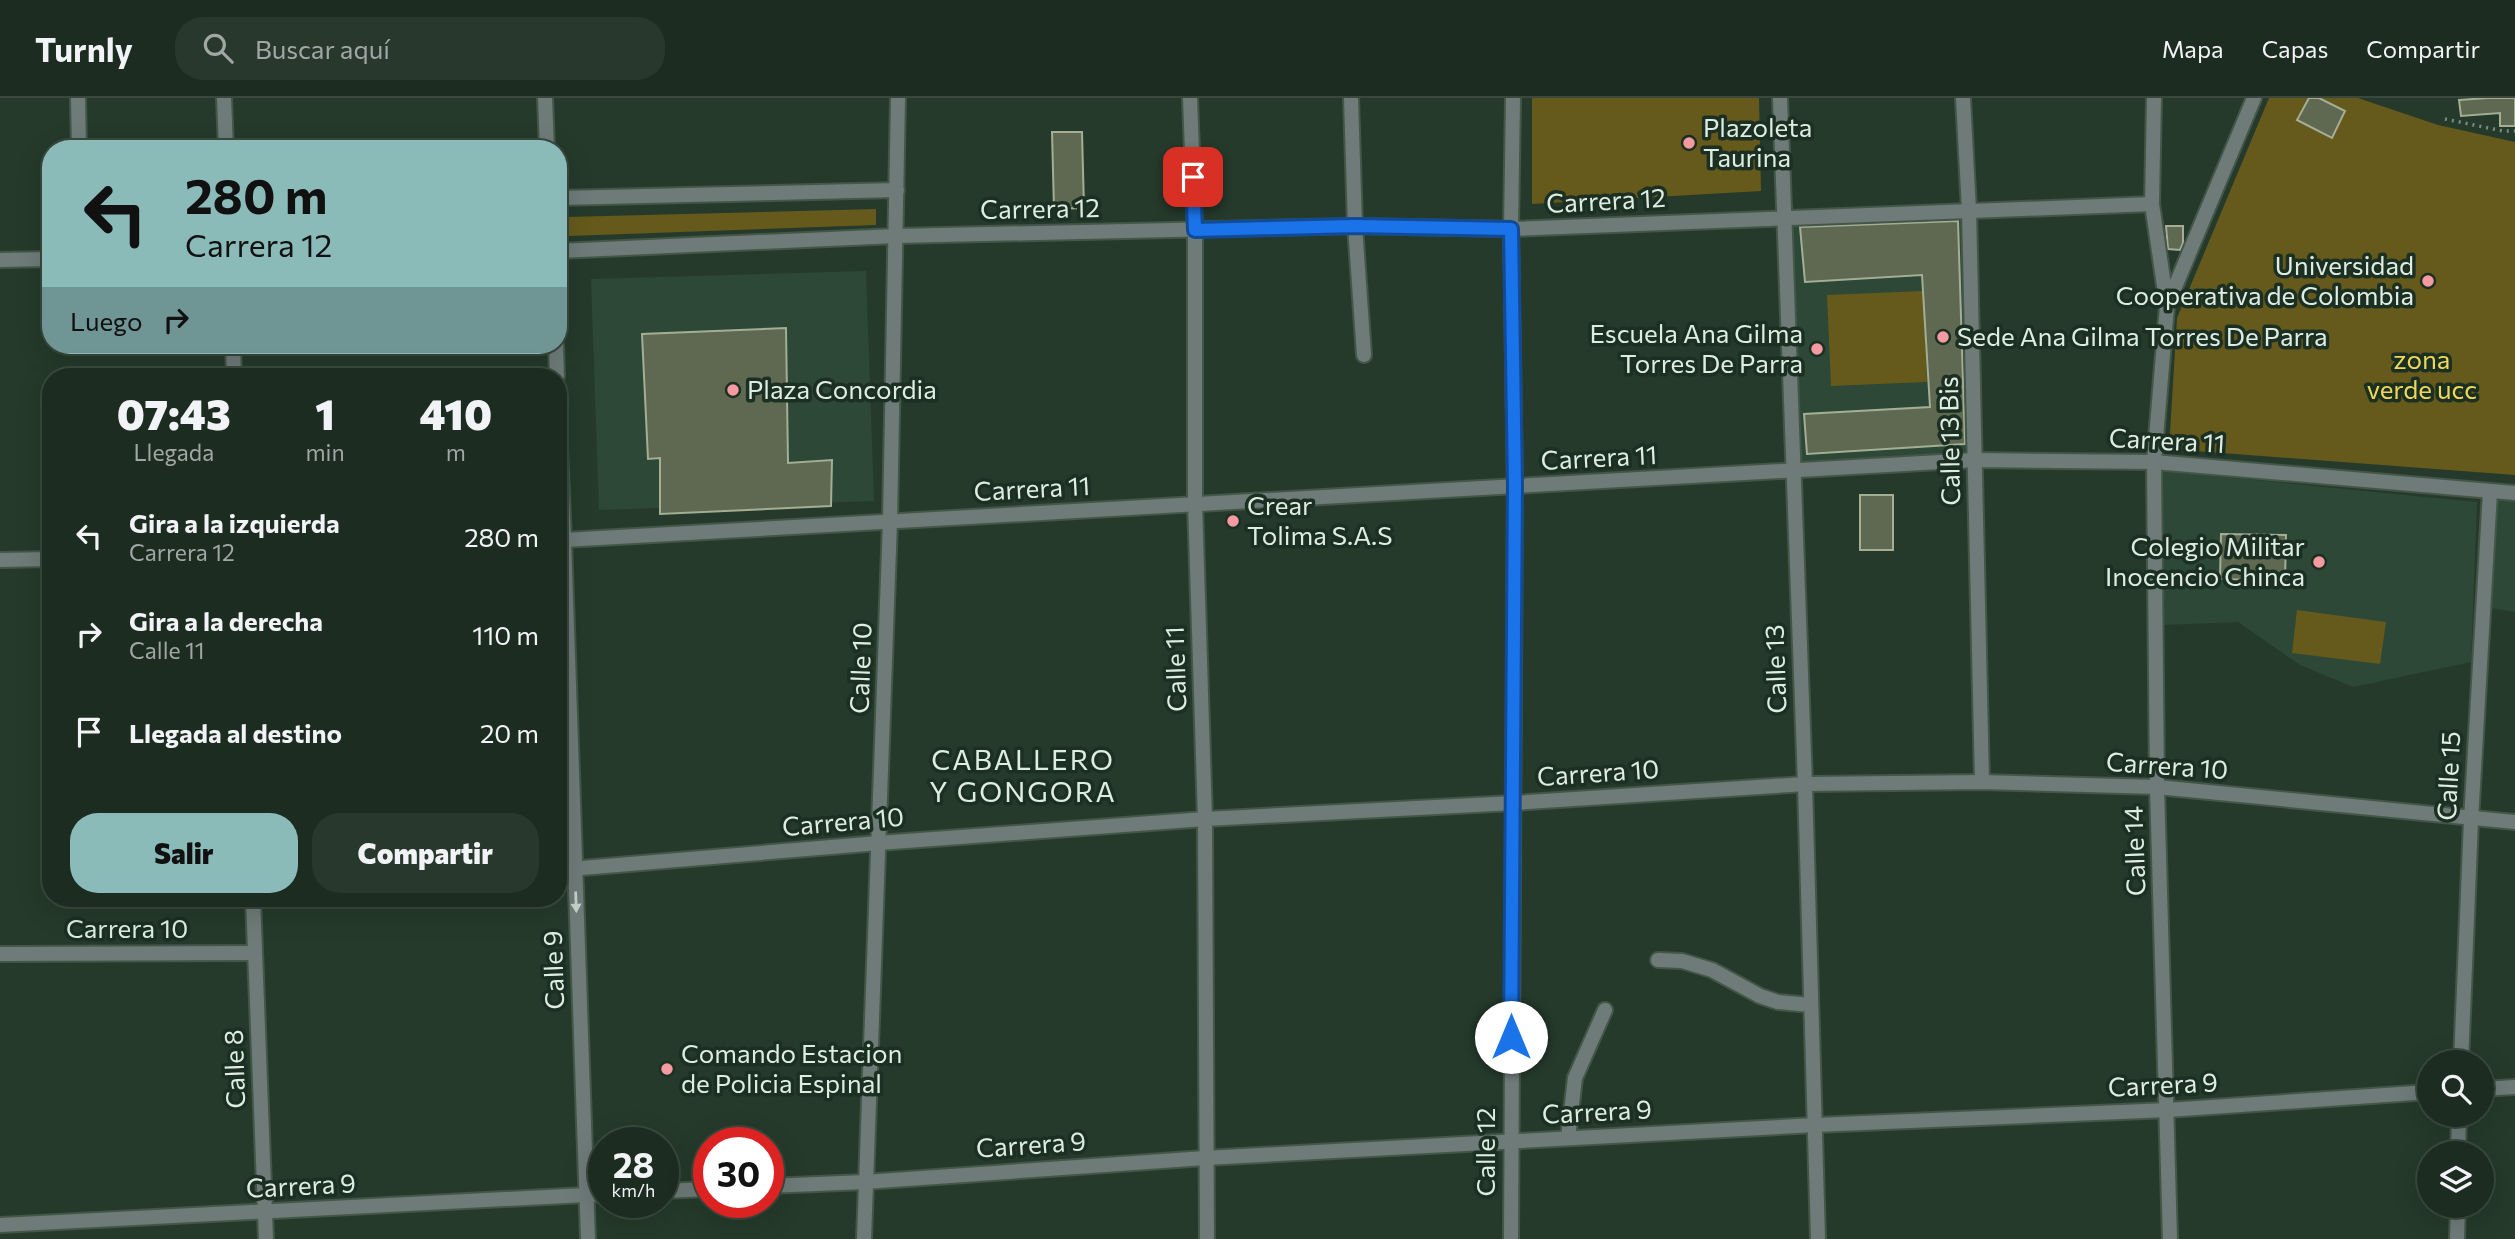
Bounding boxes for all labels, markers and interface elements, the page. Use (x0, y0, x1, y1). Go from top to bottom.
search box (175, 17, 665, 80)
text: Turnly (35, 28, 133, 69)
icon: search (199, 29, 237, 67)
text: Buscar aquí (255, 33, 390, 64)
text: Mapa (2162, 34, 2224, 63)
text: Capas (2262, 34, 2328, 63)
text: Compartir (2366, 34, 2480, 63)
place label: Plazoleta Taurina (1703, 111, 1812, 172)
marker: Plazoleta Taurina (1681, 135, 1697, 151)
pin (1163, 147, 1223, 207)
icon: arrive (1174, 158, 1212, 196)
text: 280 m (185, 164, 328, 224)
icon: left (70, 168, 161, 259)
street label: Carrera 12 (1545, 181, 1666, 218)
street label: Carrera 12 (980, 191, 1100, 224)
text: Carrera 12 (185, 224, 332, 264)
place label: Universidad Cooperativa de Colombia (2116, 249, 2414, 310)
marker: Universidad Cooperativa de Colombia (2420, 273, 2436, 289)
icon: right (157, 301, 195, 339)
text: Luego (70, 305, 143, 336)
place label: Escuela Ana Gilma Torres De Parra (1589, 317, 1803, 378)
place label: Sede Ana Gilma Torres De Parra (1957, 320, 2328, 351)
marker: Sede Ana Gilma Torres De Parra (1935, 329, 1951, 345)
marker: Escuela Ana Gilma Torres De Parra (1809, 341, 1825, 357)
park label: zona verde ucc (2367, 343, 2477, 404)
place label: Plaza Concordia (747, 373, 937, 404)
street label: Calle 13 Bis (1932, 376, 1965, 506)
marker: Plaza Concordia (725, 382, 741, 398)
text: 07:43 (117, 387, 231, 439)
text: 1 (315, 387, 335, 439)
text: 410 (420, 387, 492, 439)
street label: Carrera 11 (2108, 421, 2226, 458)
text: Llegada (133, 438, 214, 466)
text: min (306, 438, 345, 466)
text: m (446, 438, 466, 466)
street label: Carrera 11 (1540, 438, 1658, 475)
street label: Carrera 11 (973, 469, 1091, 506)
place label: Crear Tolima S.A.S (1247, 489, 1392, 550)
text: Gira a la izquierda (129, 507, 340, 538)
marker: Crear Tolima S.A.S (1225, 513, 1241, 529)
icon: left (70, 517, 108, 555)
text: 280 m (464, 521, 539, 552)
place label: Colegio Militar Inocencio Chinca (2105, 530, 2305, 591)
text: Carrera 12 (129, 538, 235, 566)
marker: Colegio Militar Inocencio Chinca (2311, 554, 2327, 570)
text: Gira a la derecha (129, 605, 323, 636)
icon: right (70, 615, 108, 653)
text: 110 m (472, 619, 539, 650)
street label: Calle 10 (842, 622, 877, 714)
street label: Calle 13 (1757, 624, 1792, 714)
street label: Calle 11 (1158, 626, 1191, 712)
text: Calle 11 (129, 636, 205, 664)
icon: arrive (70, 713, 108, 751)
text: Llegada al destino (129, 717, 342, 748)
text: 20 m (480, 717, 539, 748)
street label: Calle 15 (2430, 730, 2465, 821)
district label: CABALLERO Y GONGORA (929, 742, 1117, 808)
street label: Carrera 10 (2105, 745, 2229, 784)
street label: Carrera 10 (1536, 752, 1660, 791)
street label: Carrera 10 (781, 800, 905, 841)
street label: Calle 14 (2116, 806, 2151, 897)
button: Salir (70, 813, 298, 893)
button: Compartir (312, 813, 539, 893)
one-way arrow (571, 892, 582, 914)
street label: Carrera 10 (66, 912, 188, 943)
street label: Calle 9 (536, 930, 569, 1010)
position arrow (1474, 1000, 1548, 1074)
street label: Calle 8 (217, 1029, 250, 1109)
place label: Comando Estacion de Policia Espinal (681, 1037, 902, 1098)
map controls (2417, 1050, 2494, 1218)
button: search (2417, 1050, 2494, 1127)
marker: Comando Estacion de Policia Espinal (659, 1061, 675, 1077)
street label: Carrera 9 (2107, 1065, 2219, 1102)
street label: Carrera 9 (1541, 1092, 1653, 1129)
street label: Calle 12 (1469, 1108, 1500, 1196)
street label: Carrera 9 (975, 1124, 1087, 1163)
speed limit sign: 30 (693, 1127, 784, 1218)
button: layers (2417, 1141, 2494, 1218)
text: 28 (613, 1142, 654, 1185)
street label: Carrera 9 (245, 1166, 357, 1203)
text: km/h (612, 1179, 655, 1201)

